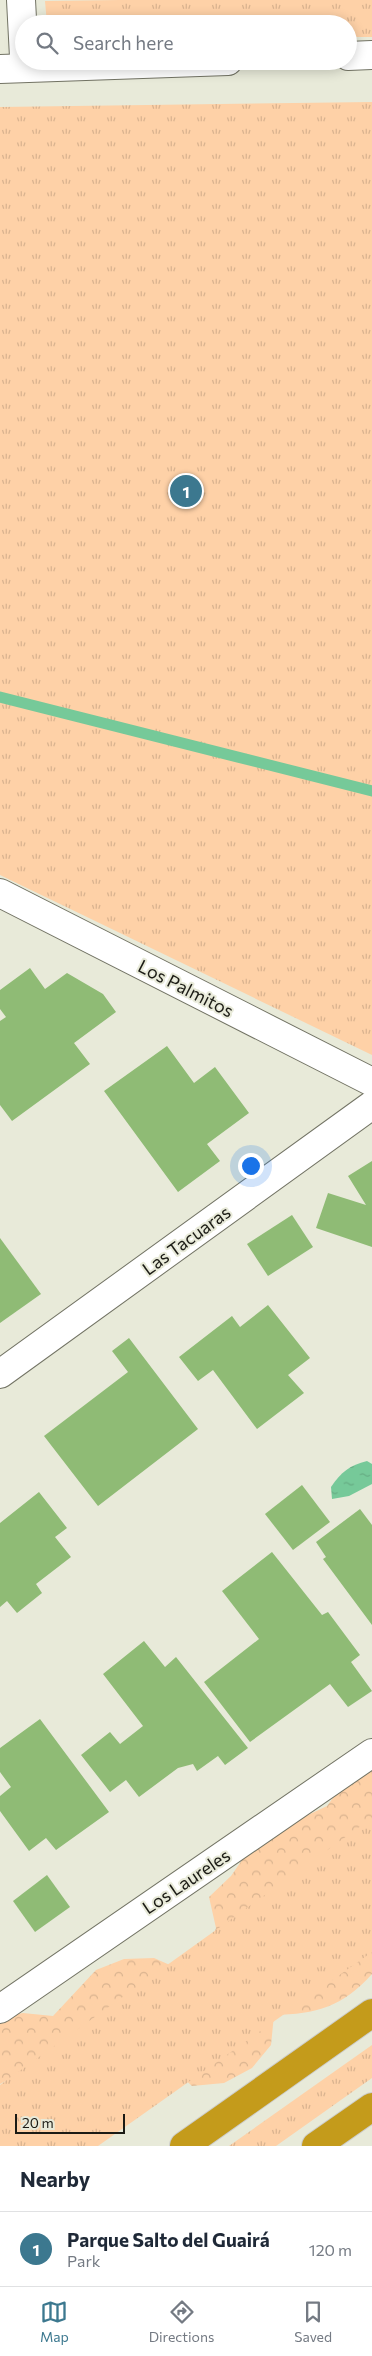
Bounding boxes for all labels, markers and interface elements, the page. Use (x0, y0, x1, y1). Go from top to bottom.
search box (15, 15, 357, 70)
icon: search (33, 29, 61, 57)
text: Search here (73, 31, 173, 54)
pin: 1 (170, 472, 202, 510)
street label: Los Palmitos (135, 955, 237, 1021)
your location (238, 1153, 264, 1179)
street label: Las Tacuaras (138, 1201, 234, 1279)
street label: Los Laureles (138, 1844, 234, 1918)
scale bar (15, 2111, 125, 2134)
text: 20 m (22, 2114, 54, 2131)
text: Nearby (20, 2166, 90, 2191)
text: Parque Salto del Guairá (67, 2228, 270, 2251)
text: 1 (32, 2240, 40, 2259)
text: 120 m (309, 2240, 352, 2259)
text: Park (67, 2251, 100, 2270)
tab: Map (40, 2298, 69, 2345)
tab: Directions (149, 2298, 214, 2345)
tab: Saved (294, 2298, 332, 2345)

